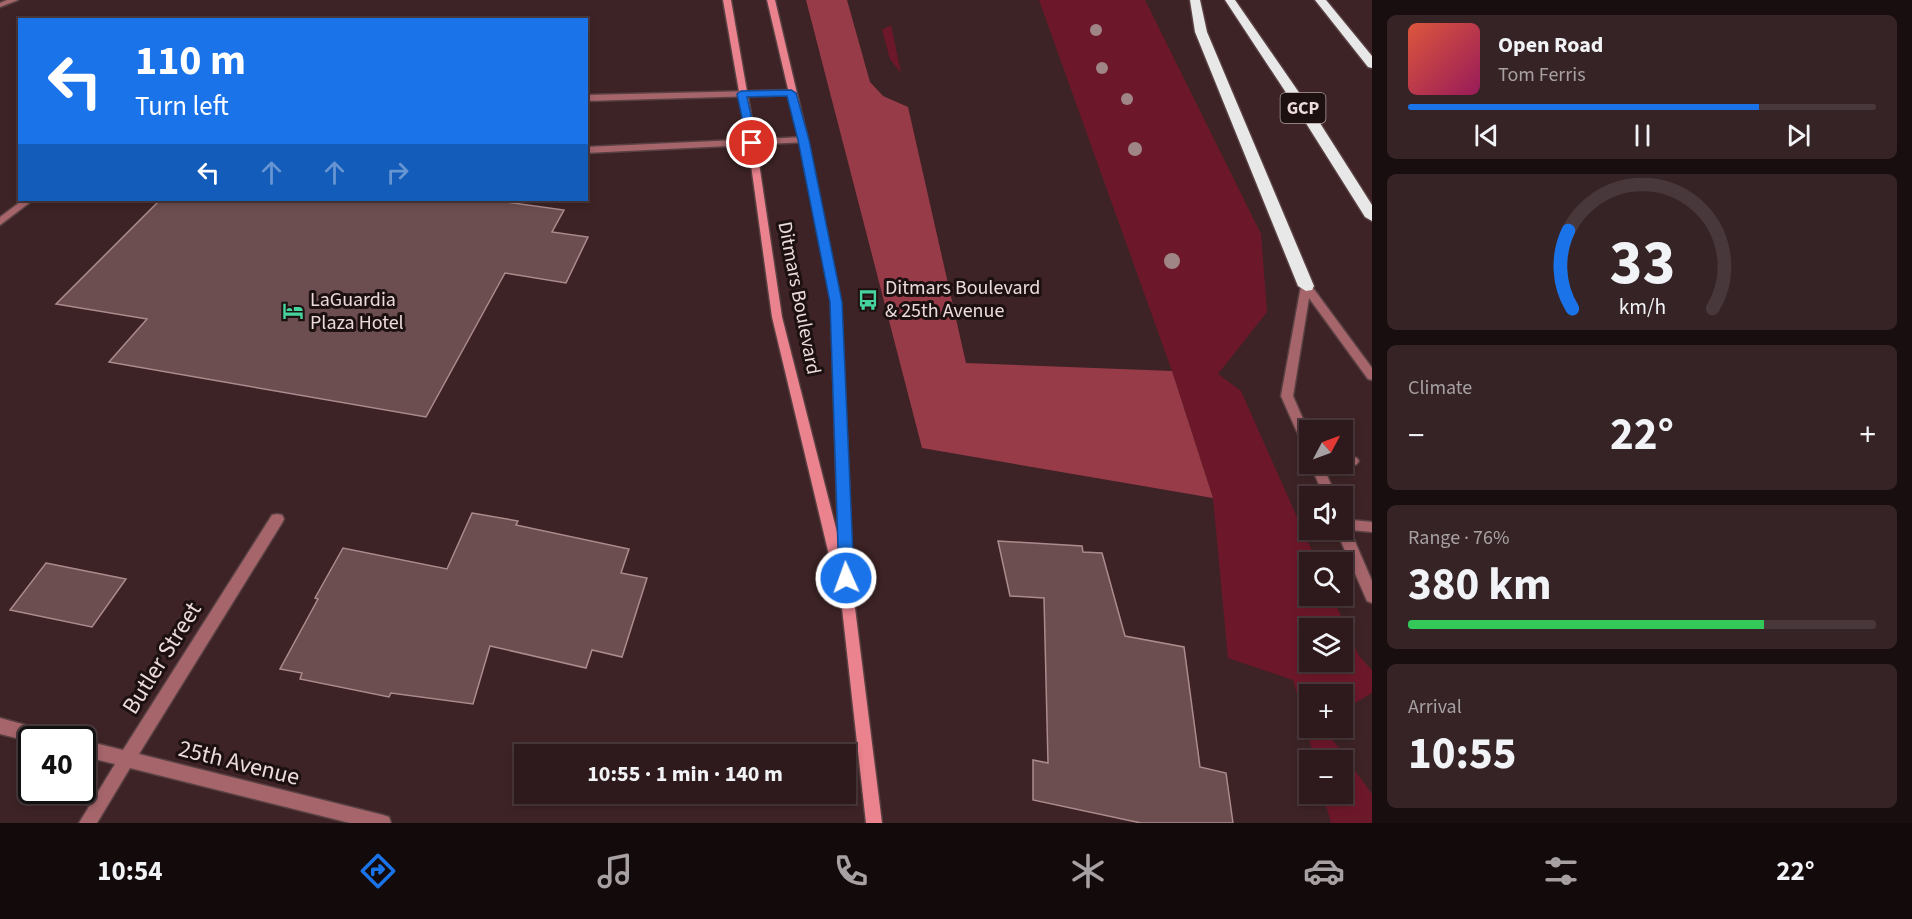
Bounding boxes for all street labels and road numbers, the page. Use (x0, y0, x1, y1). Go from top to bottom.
road number: GCP (1280, 93, 1326, 123)
street label: Ditmars Boulevard (770, 219, 828, 377)
street label: Butler Street (114, 595, 210, 721)
street label: 25th Avenue (175, 731, 303, 795)

